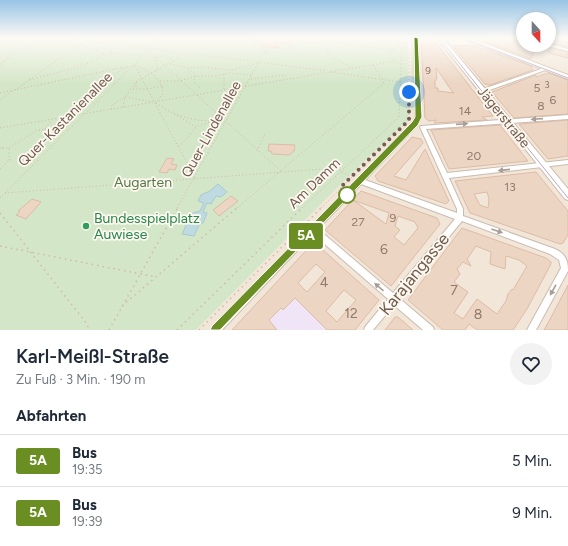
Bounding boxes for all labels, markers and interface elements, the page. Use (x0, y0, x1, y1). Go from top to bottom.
north arrow (516, 12, 556, 52)
map controls (516, 12, 556, 52)
house number: 9 (425, 64, 431, 77)
street label: Quer-Kastanienallee (15, 68, 116, 170)
street label: Quer-Lindenallee (178, 78, 245, 180)
house number: 3 (544, 78, 550, 91)
house number: 5 (534, 81, 541, 95)
your location (399, 82, 419, 102)
street label: Jägerstraße (474, 83, 534, 152)
house number: 6 (550, 93, 557, 107)
house number: 8 (537, 99, 545, 113)
house number: 14 (459, 104, 472, 118)
one-way arrow (531, 115, 543, 122)
one-way arrow (456, 121, 469, 127)
house number: 20 (467, 149, 482, 163)
street label: Am Damm (285, 154, 344, 212)
one-way arrow (498, 167, 510, 173)
park label: Augarten (114, 174, 172, 191)
house number: 13 (504, 180, 516, 194)
unlabelled marker (338, 186, 356, 204)
place label: Bundesspielplatz Auwiese (94, 210, 200, 243)
house number: 9 (390, 211, 397, 225)
house number: 27 (351, 215, 365, 229)
marker: Bundesspielplatz Auwiese (81, 221, 91, 231)
line badge: 5A (288, 223, 324, 249)
text: 5A (297, 227, 315, 244)
one-way arrow (491, 228, 503, 234)
street label: Karajangasse (375, 229, 453, 319)
house number: 6 (380, 241, 388, 258)
house number: 4 (320, 274, 329, 291)
one-way arrow (374, 282, 384, 291)
house number: 7 (450, 282, 458, 299)
one-way arrow (550, 284, 556, 296)
house number: 12 (344, 305, 358, 322)
house number: 8 (474, 306, 482, 323)
button: heart (510, 343, 552, 385)
text: Karl-Meißl-Straße (16, 345, 169, 368)
text: Zu Fuß · 3 Min. · 190 m (16, 372, 145, 387)
text: Abfahrten (16, 407, 86, 425)
text: Bus (72, 444, 97, 462)
text: 5A (29, 452, 47, 469)
text: 5 Min. (512, 452, 552, 470)
text: 19:35 (72, 462, 103, 477)
text: Bus (72, 496, 97, 514)
text: 5A (29, 504, 47, 521)
text: 9 Min. (512, 504, 552, 522)
text: 19:39 (72, 514, 102, 529)

